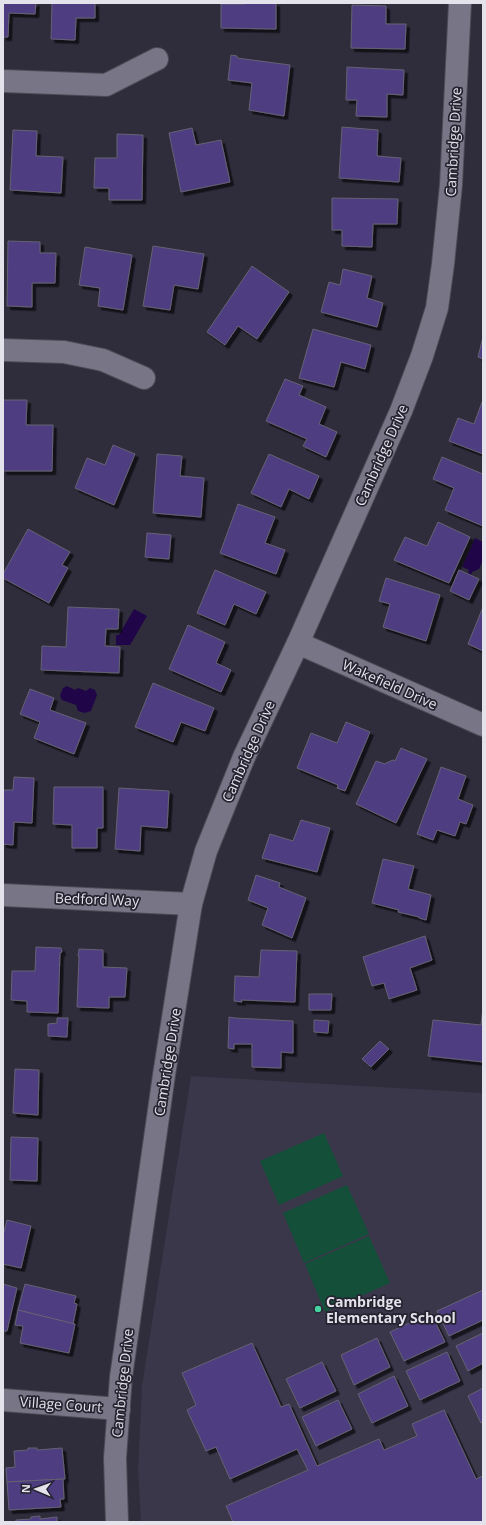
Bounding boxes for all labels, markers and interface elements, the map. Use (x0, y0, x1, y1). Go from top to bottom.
street label: Cambridge Drive (441, 87, 465, 197)
street label: Cambridge Drive (350, 401, 412, 509)
street label: Wakefield Drive (340, 655, 441, 713)
street label: Cambridge Drive (217, 697, 279, 805)
street label: Bedford Way (55, 888, 140, 910)
street label: Cambridge Drive (149, 1006, 185, 1117)
place label: Cambridge Elementary School (326, 1292, 456, 1327)
marker: Cambridge Elementary School (313, 1304, 323, 1314)
street label: Cambridge Drive (107, 1328, 137, 1438)
street label: Village Court (19, 1392, 103, 1416)
north arrow (16, 1469, 56, 1509)
text: N (18, 1484, 33, 1493)

